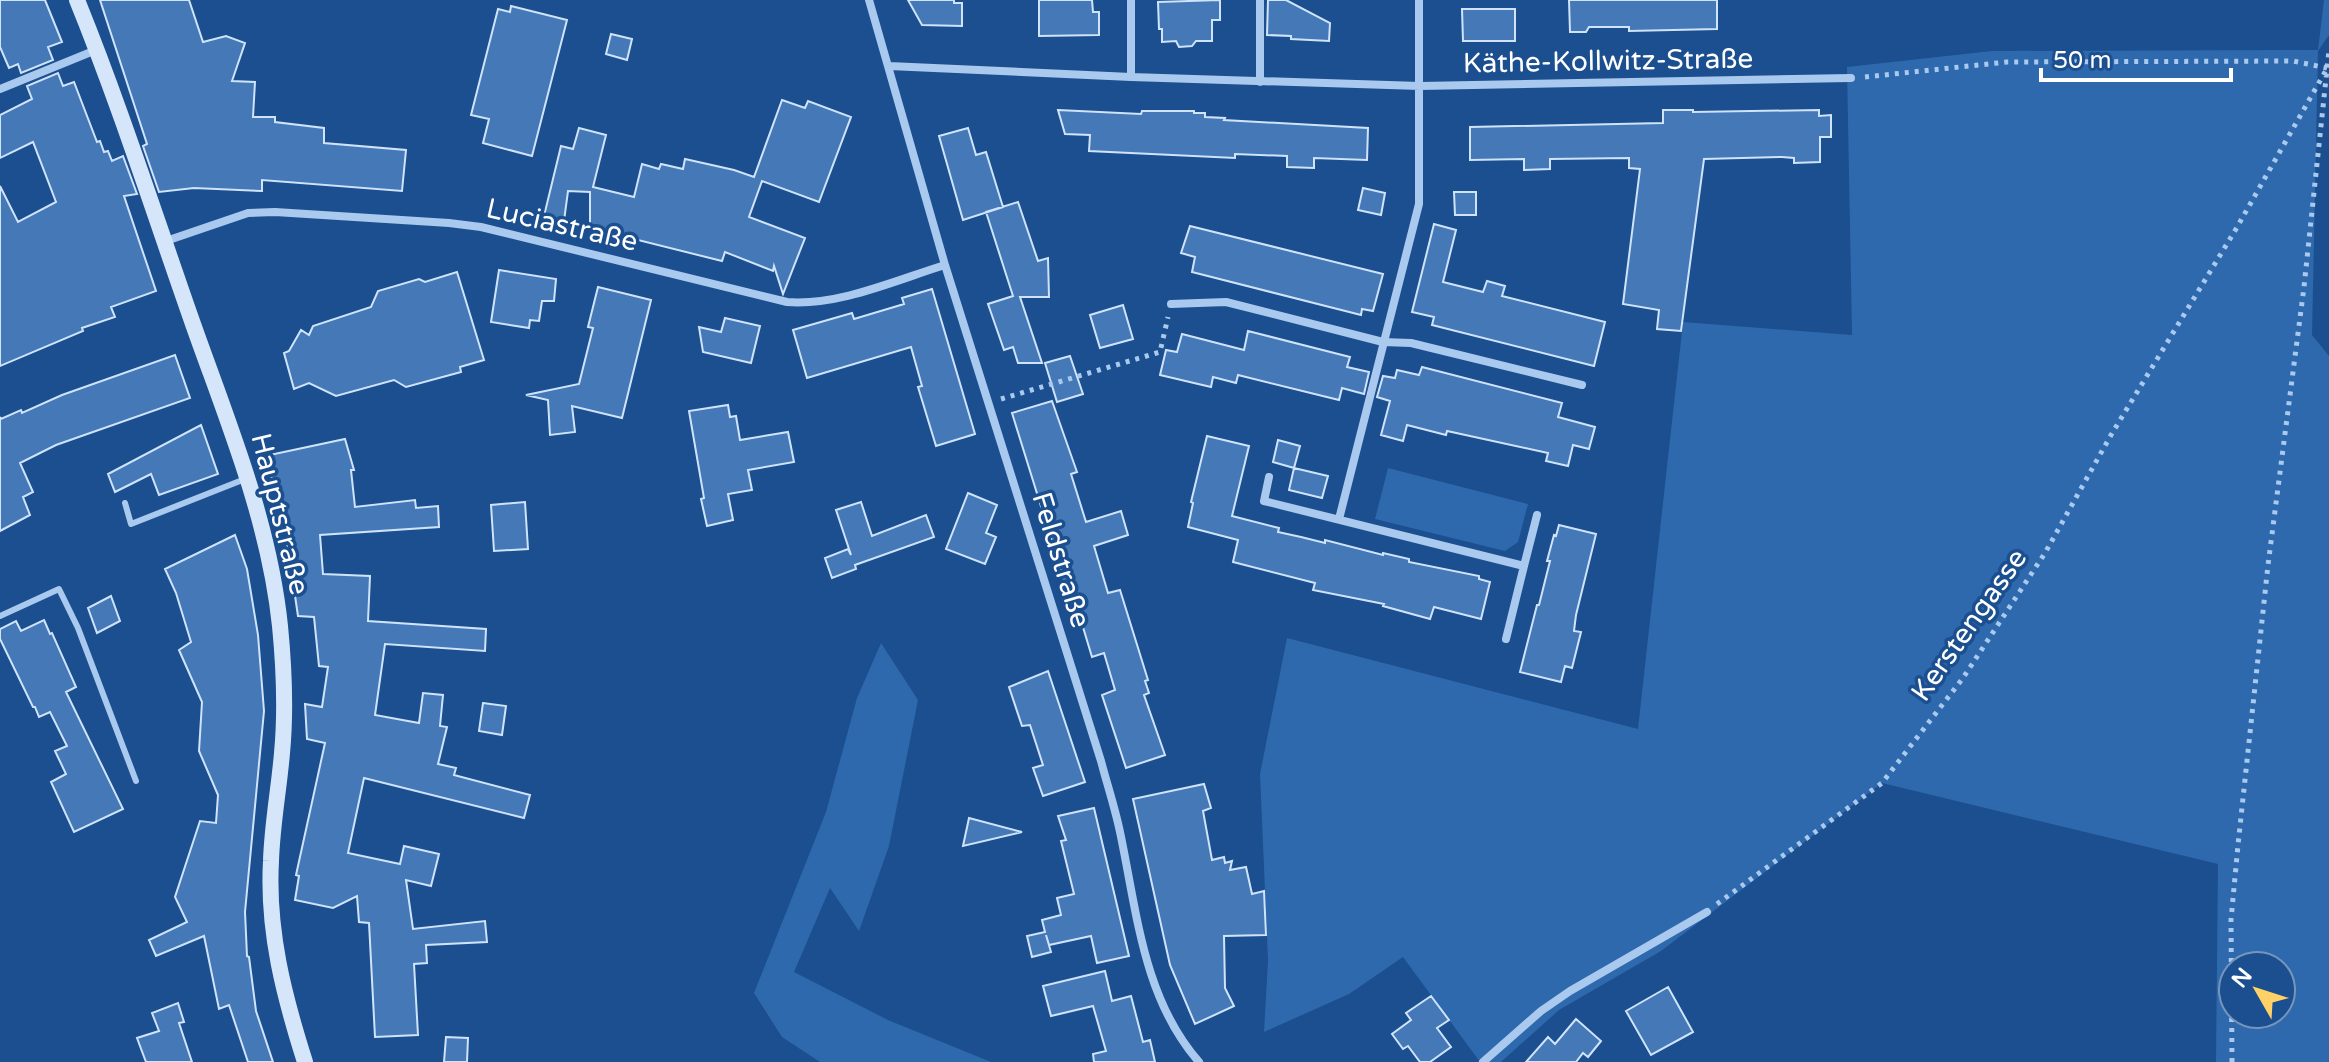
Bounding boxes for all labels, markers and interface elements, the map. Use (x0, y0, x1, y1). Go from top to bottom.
scale bar (2041, 32, 2231, 82)
street label: Käthe-Kollwitz-Straße (1463, 41, 1753, 81)
text: 50 m (2053, 46, 2111, 75)
street label: Luciastraße (483, 191, 641, 259)
street label: Hauptstraße (243, 430, 317, 598)
street label: Feldstraße (1024, 488, 1098, 632)
street label: Kerstengasse (1904, 542, 2034, 708)
north arrow (2217, 950, 2297, 1030)
text: N (2227, 963, 2258, 993)

